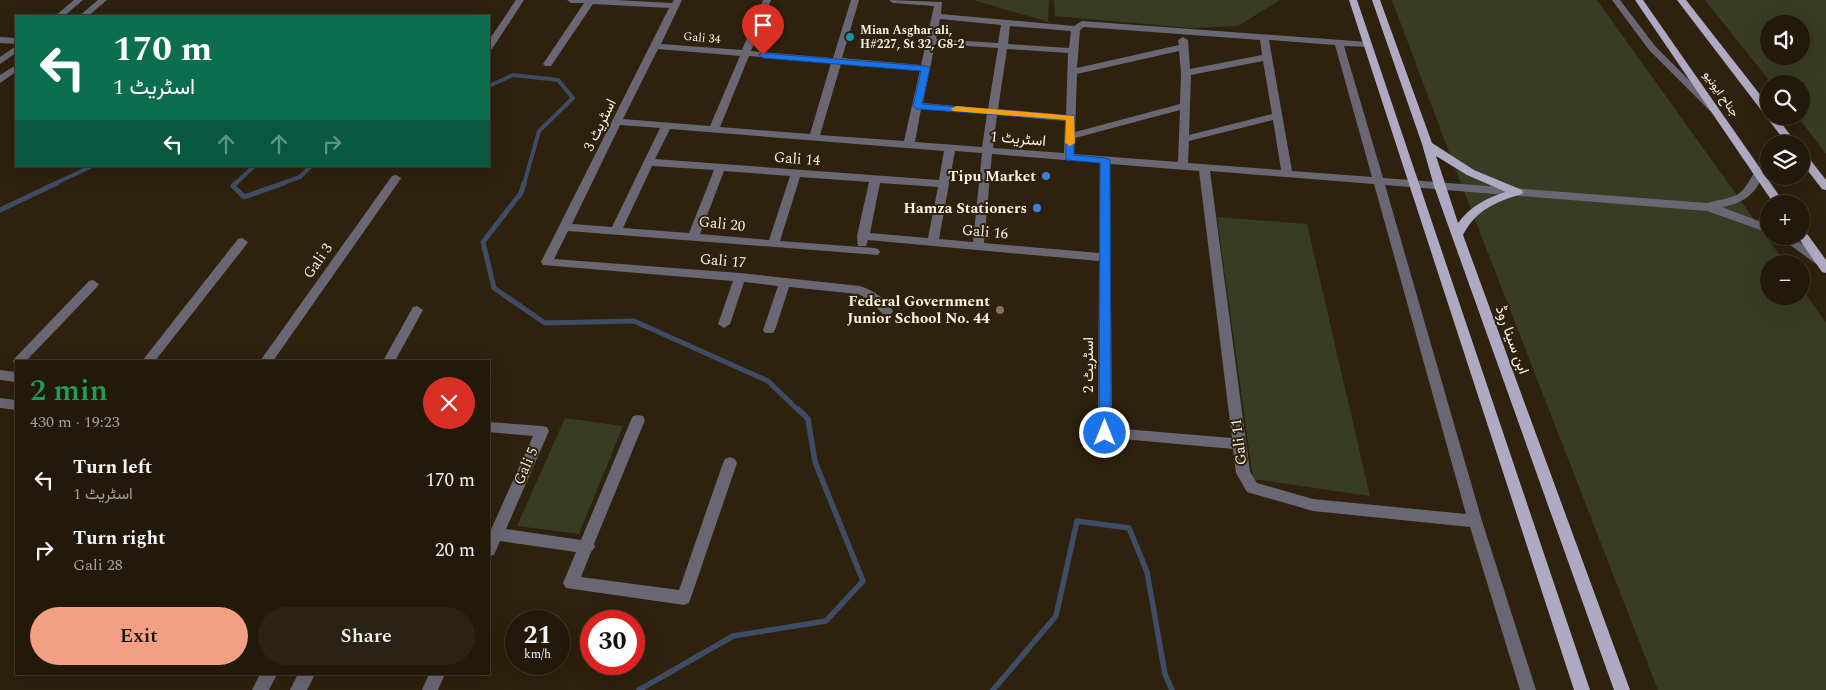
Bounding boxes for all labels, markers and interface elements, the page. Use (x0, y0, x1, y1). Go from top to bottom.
pin (742, 4, 784, 55)
icon: arrive (749, 11, 777, 39)
map controls (1760, 15, 1810, 305)
button: sound (1760, 15, 1810, 65)
place label: Mian Asghar ali, H#227, St 32, G8-2 (860, 21, 965, 54)
text: 170 m (113, 23, 212, 76)
street label: Gali 34 (683, 27, 721, 49)
marker: Mian Asghar ali, H#227, St 32, G8-2 (844, 31, 856, 43)
icon: left (30, 35, 95, 100)
street label: جناح ایونیو (1698, 67, 1744, 121)
text: اسٹریٹ 1 (113, 71, 195, 104)
button: search (1760, 75, 1810, 125)
street label: اسٹریٹ 3 (577, 95, 623, 155)
street label: اسٹریٹ 1 (989, 125, 1047, 153)
icon: left (159, 130, 187, 158)
icon: ahead (212, 130, 240, 158)
icon: ahead (265, 130, 293, 158)
icon: right (318, 130, 346, 158)
button: layers (1760, 135, 1810, 185)
street label: Gali 14 (773, 146, 822, 172)
place label: Tipu Market (948, 165, 1036, 188)
marker: Tipu Market (1040, 170, 1052, 182)
button: + (1760, 195, 1810, 245)
place label: Hamza Stationers (903, 197, 1027, 220)
marker: Hamza Stationers (1031, 202, 1043, 214)
street label: Gali 20 (698, 210, 746, 238)
street label: Gali 16 (961, 219, 1010, 246)
street label: Gali 3 (297, 238, 339, 284)
street label: Gali 17 (699, 248, 747, 274)
button: − (1760, 255, 1810, 305)
place label: Federal Government Junior School No. 44 (847, 290, 991, 330)
street label: ابن سینا روڈ (1489, 303, 1535, 377)
marker: Federal Government Junior School No. 44 (994, 304, 1006, 316)
street label: اسٹریٹ 2 (1077, 337, 1100, 393)
text: 2 min (30, 368, 108, 414)
button: close (423, 377, 475, 429)
position arrow (1078, 406, 1130, 458)
text: 430 m · 19:23 (30, 410, 120, 434)
street label: Gali 11 (1225, 417, 1253, 467)
street label: Gali 5 (508, 443, 544, 489)
text: Turn left (73, 453, 152, 482)
icon: left (30, 466, 58, 494)
text: 170 m (425, 466, 475, 495)
text: اسٹریٹ 1 (73, 482, 133, 506)
text: Turn right (73, 524, 166, 553)
icon: right (30, 536, 58, 564)
text: 20 m (435, 536, 475, 565)
text: Gali 28 (73, 553, 123, 577)
button: Exit (30, 607, 248, 665)
button: Share (258, 607, 475, 665)
speed limit sign: 30 (580, 610, 645, 675)
text: 21 (523, 617, 552, 655)
text: km/h (524, 645, 551, 664)

